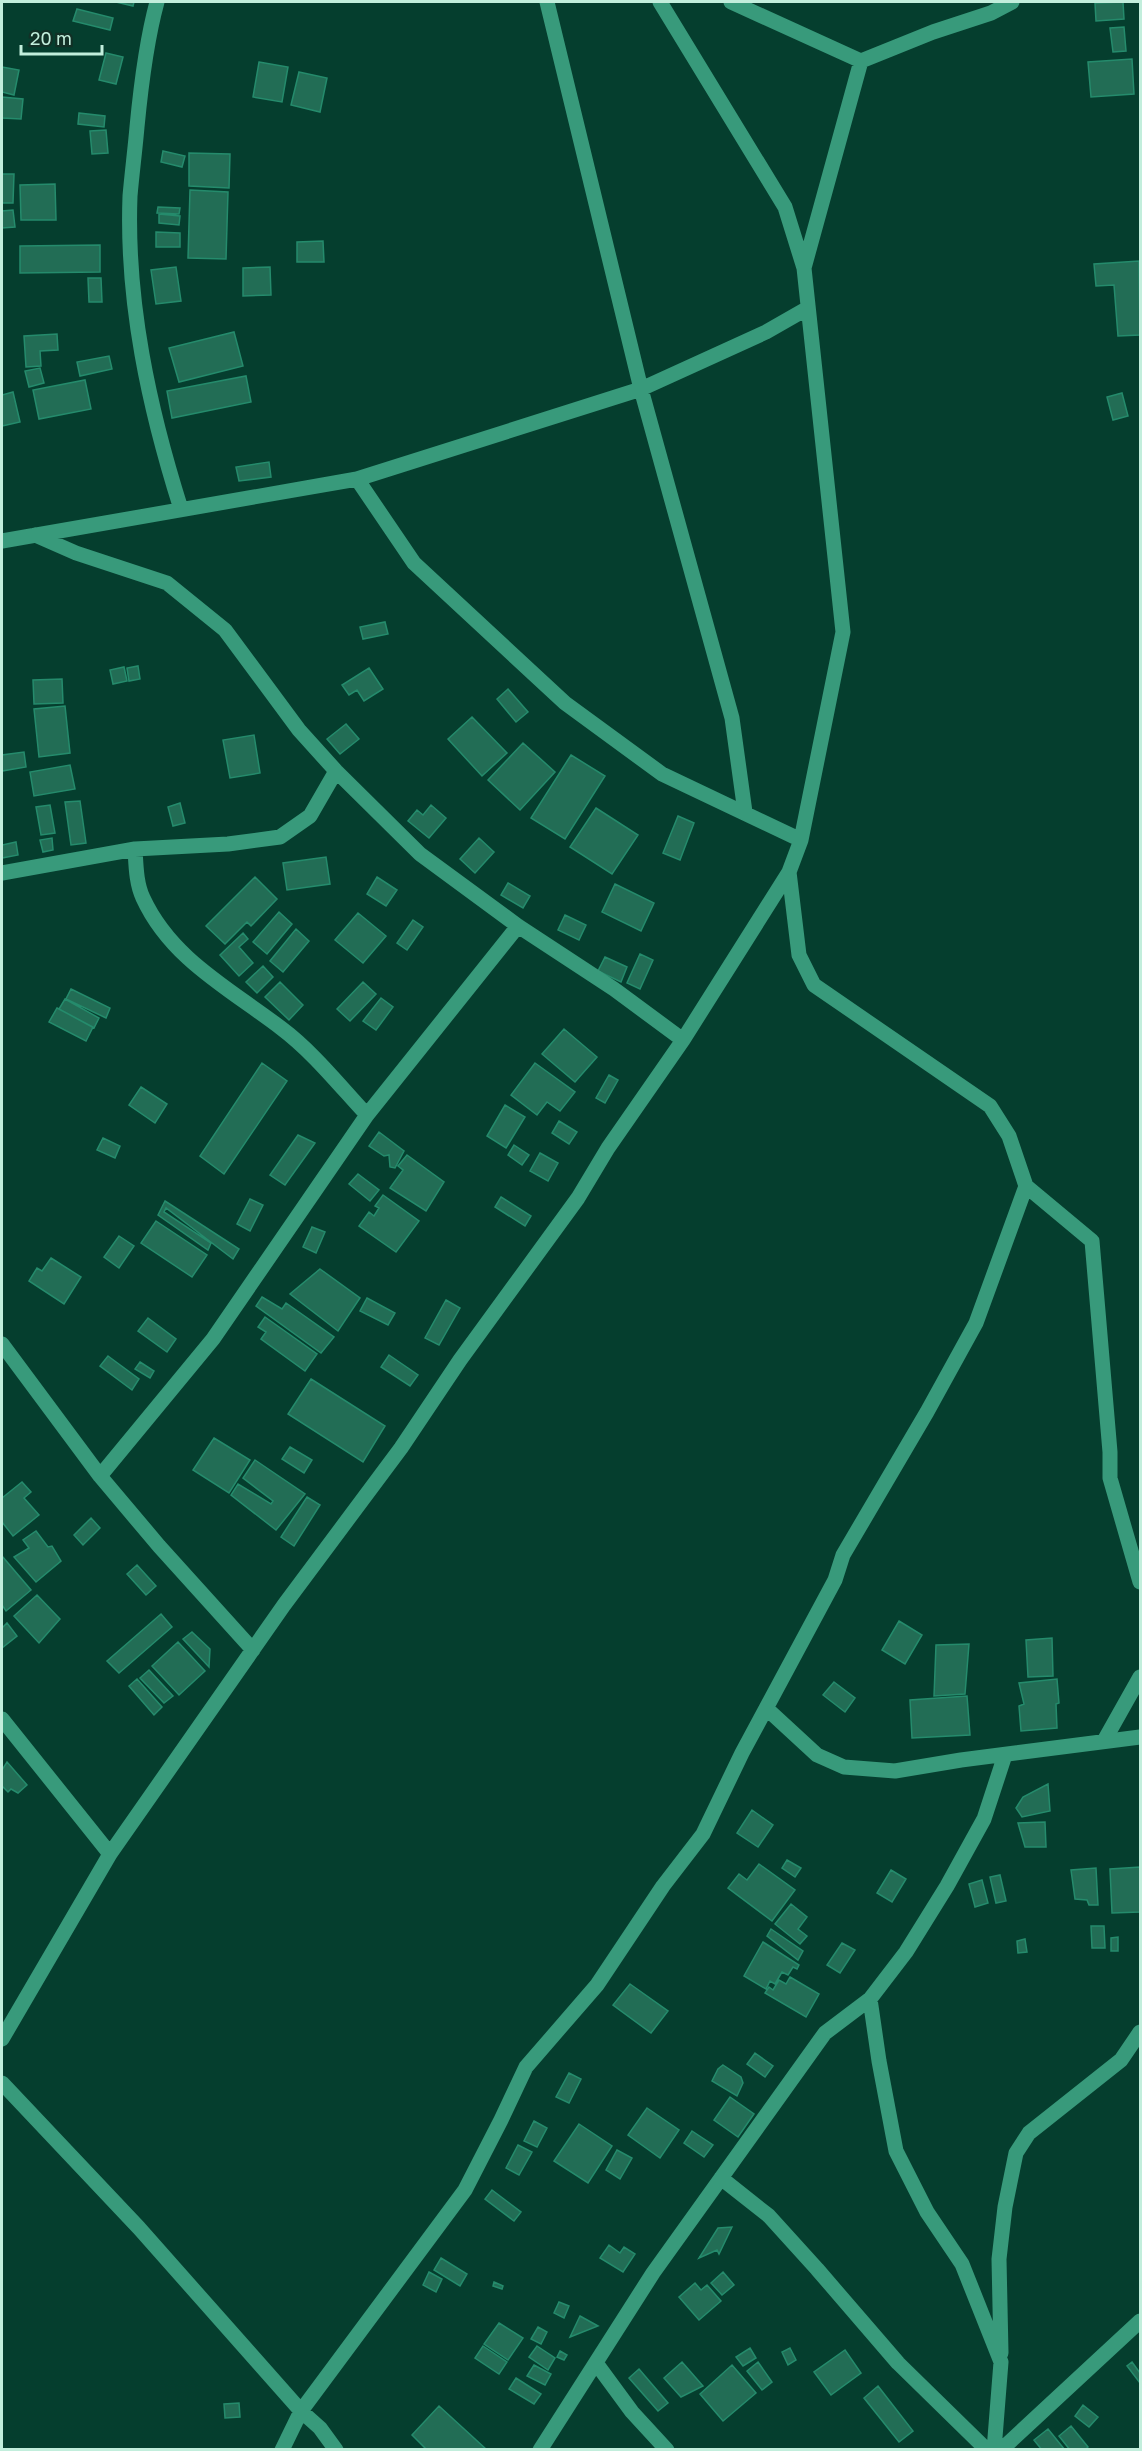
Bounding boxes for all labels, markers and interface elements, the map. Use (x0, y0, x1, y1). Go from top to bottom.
scale bar (21, 18, 102, 56)
text: 20 m (30, 27, 72, 49)

